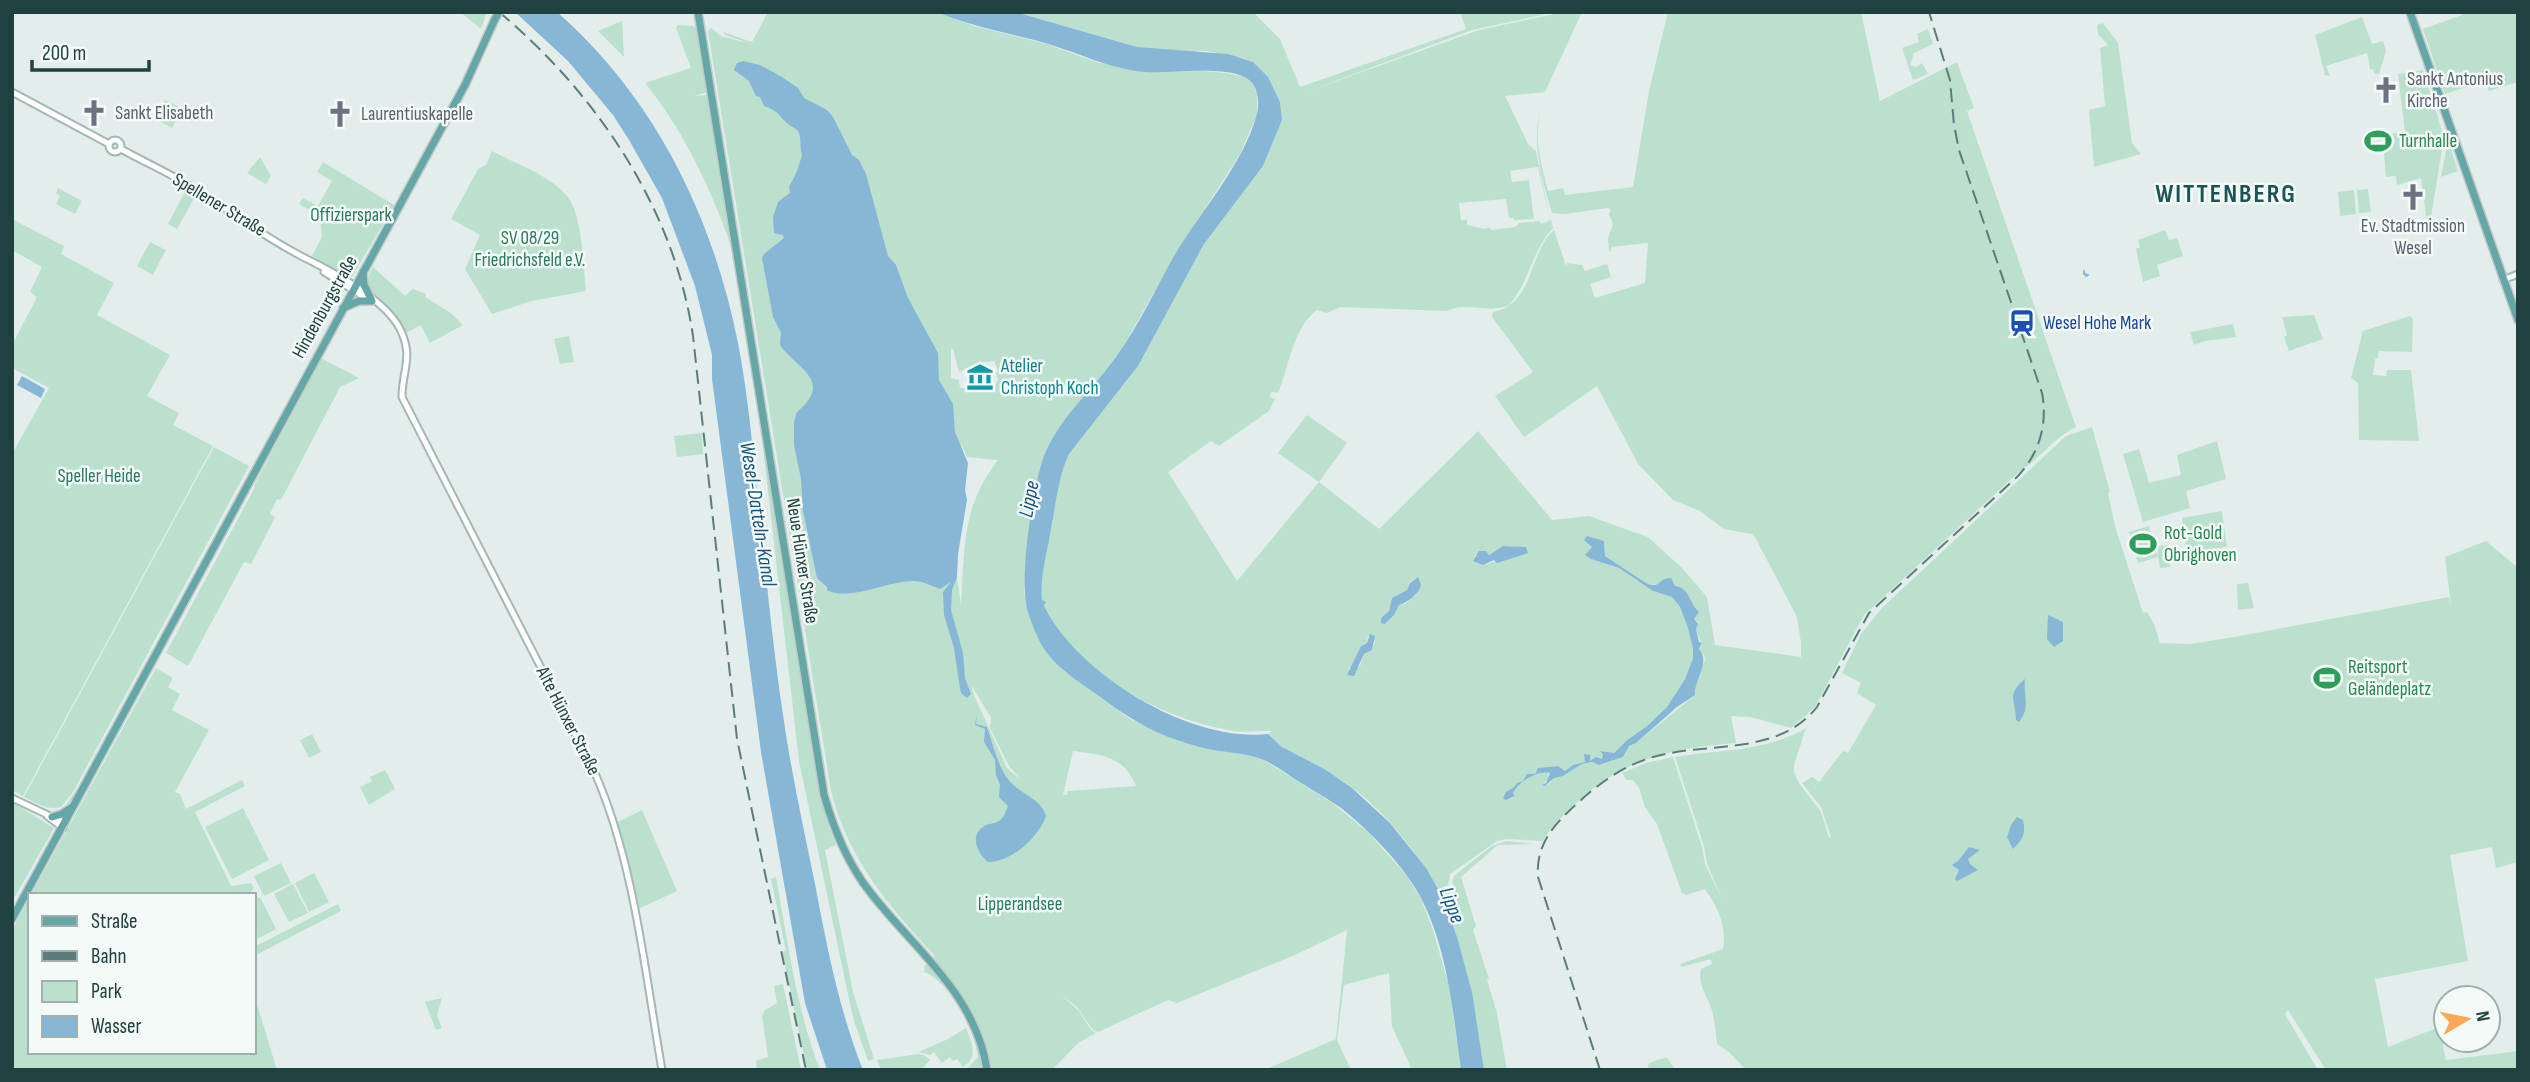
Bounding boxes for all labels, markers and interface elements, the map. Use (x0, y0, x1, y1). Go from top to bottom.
scale bar (32, 28, 149, 72)
text: 200 m (42, 41, 86, 66)
place label: Sankt Antonius Kirche (2407, 68, 2504, 113)
church icon: Sankt Antonius Kirche (2371, 75, 2401, 105)
church icon: Sankt Elisabeth (79, 98, 109, 128)
church icon: Laurentiuskapelle (325, 99, 355, 129)
place label: Sankt Elisabeth (115, 102, 213, 125)
place label: Laurentiuskapelle (361, 103, 473, 126)
sports icon: Turnhalle (2363, 126, 2393, 156)
place label: Turnhalle (2399, 130, 2457, 153)
street label: Spellener Straße (168, 168, 270, 242)
district label: WITTENBERG (2155, 179, 2297, 210)
church icon: Ev. Stadtmission Wesel (2398, 182, 2428, 212)
park label: Offizierspark (310, 204, 393, 227)
place label: Ev. Stadtmission Wesel (2361, 215, 2465, 260)
park label: SV 08/29 Friedrichsfeld e.V. (475, 227, 585, 272)
street label: Hindenburgstraße (287, 252, 363, 362)
station icon: Wesel Hohe Mark (2007, 308, 2037, 338)
place label: Wesel Hohe Mark (2043, 312, 2152, 335)
place label: Atelier Christoph Koch (1000, 355, 1099, 400)
museum icon: Atelier Christoph Koch (965, 362, 995, 392)
water label: Wesel-Datteln-Kanal (734, 440, 782, 589)
park label: Speller Heide (57, 465, 141, 488)
water label: Lippe (1013, 479, 1045, 519)
street label: Neue Hünxer Straße (781, 497, 823, 625)
place label: Rot-Gold Obrighoven (2164, 522, 2237, 567)
sports icon: Rot-Gold Obrighoven (2128, 529, 2158, 559)
place label: Reitsport Geländeplatz (2348, 656, 2431, 701)
street label: Alte Hünxer Straße (530, 662, 605, 779)
sports icon: Reitsport Geländeplatz (2312, 663, 2342, 693)
water label: Lippe (1434, 883, 1470, 927)
legend (28, 893, 256, 1054)
park label: Lipperandsee (978, 893, 1062, 916)
text: Straße (91, 909, 137, 934)
text: Bahn (91, 944, 126, 969)
text: Park (91, 979, 122, 1004)
north arrow (2432, 984, 2502, 1054)
text: N (2470, 1009, 2494, 1023)
text: Wasser (91, 1014, 142, 1039)

